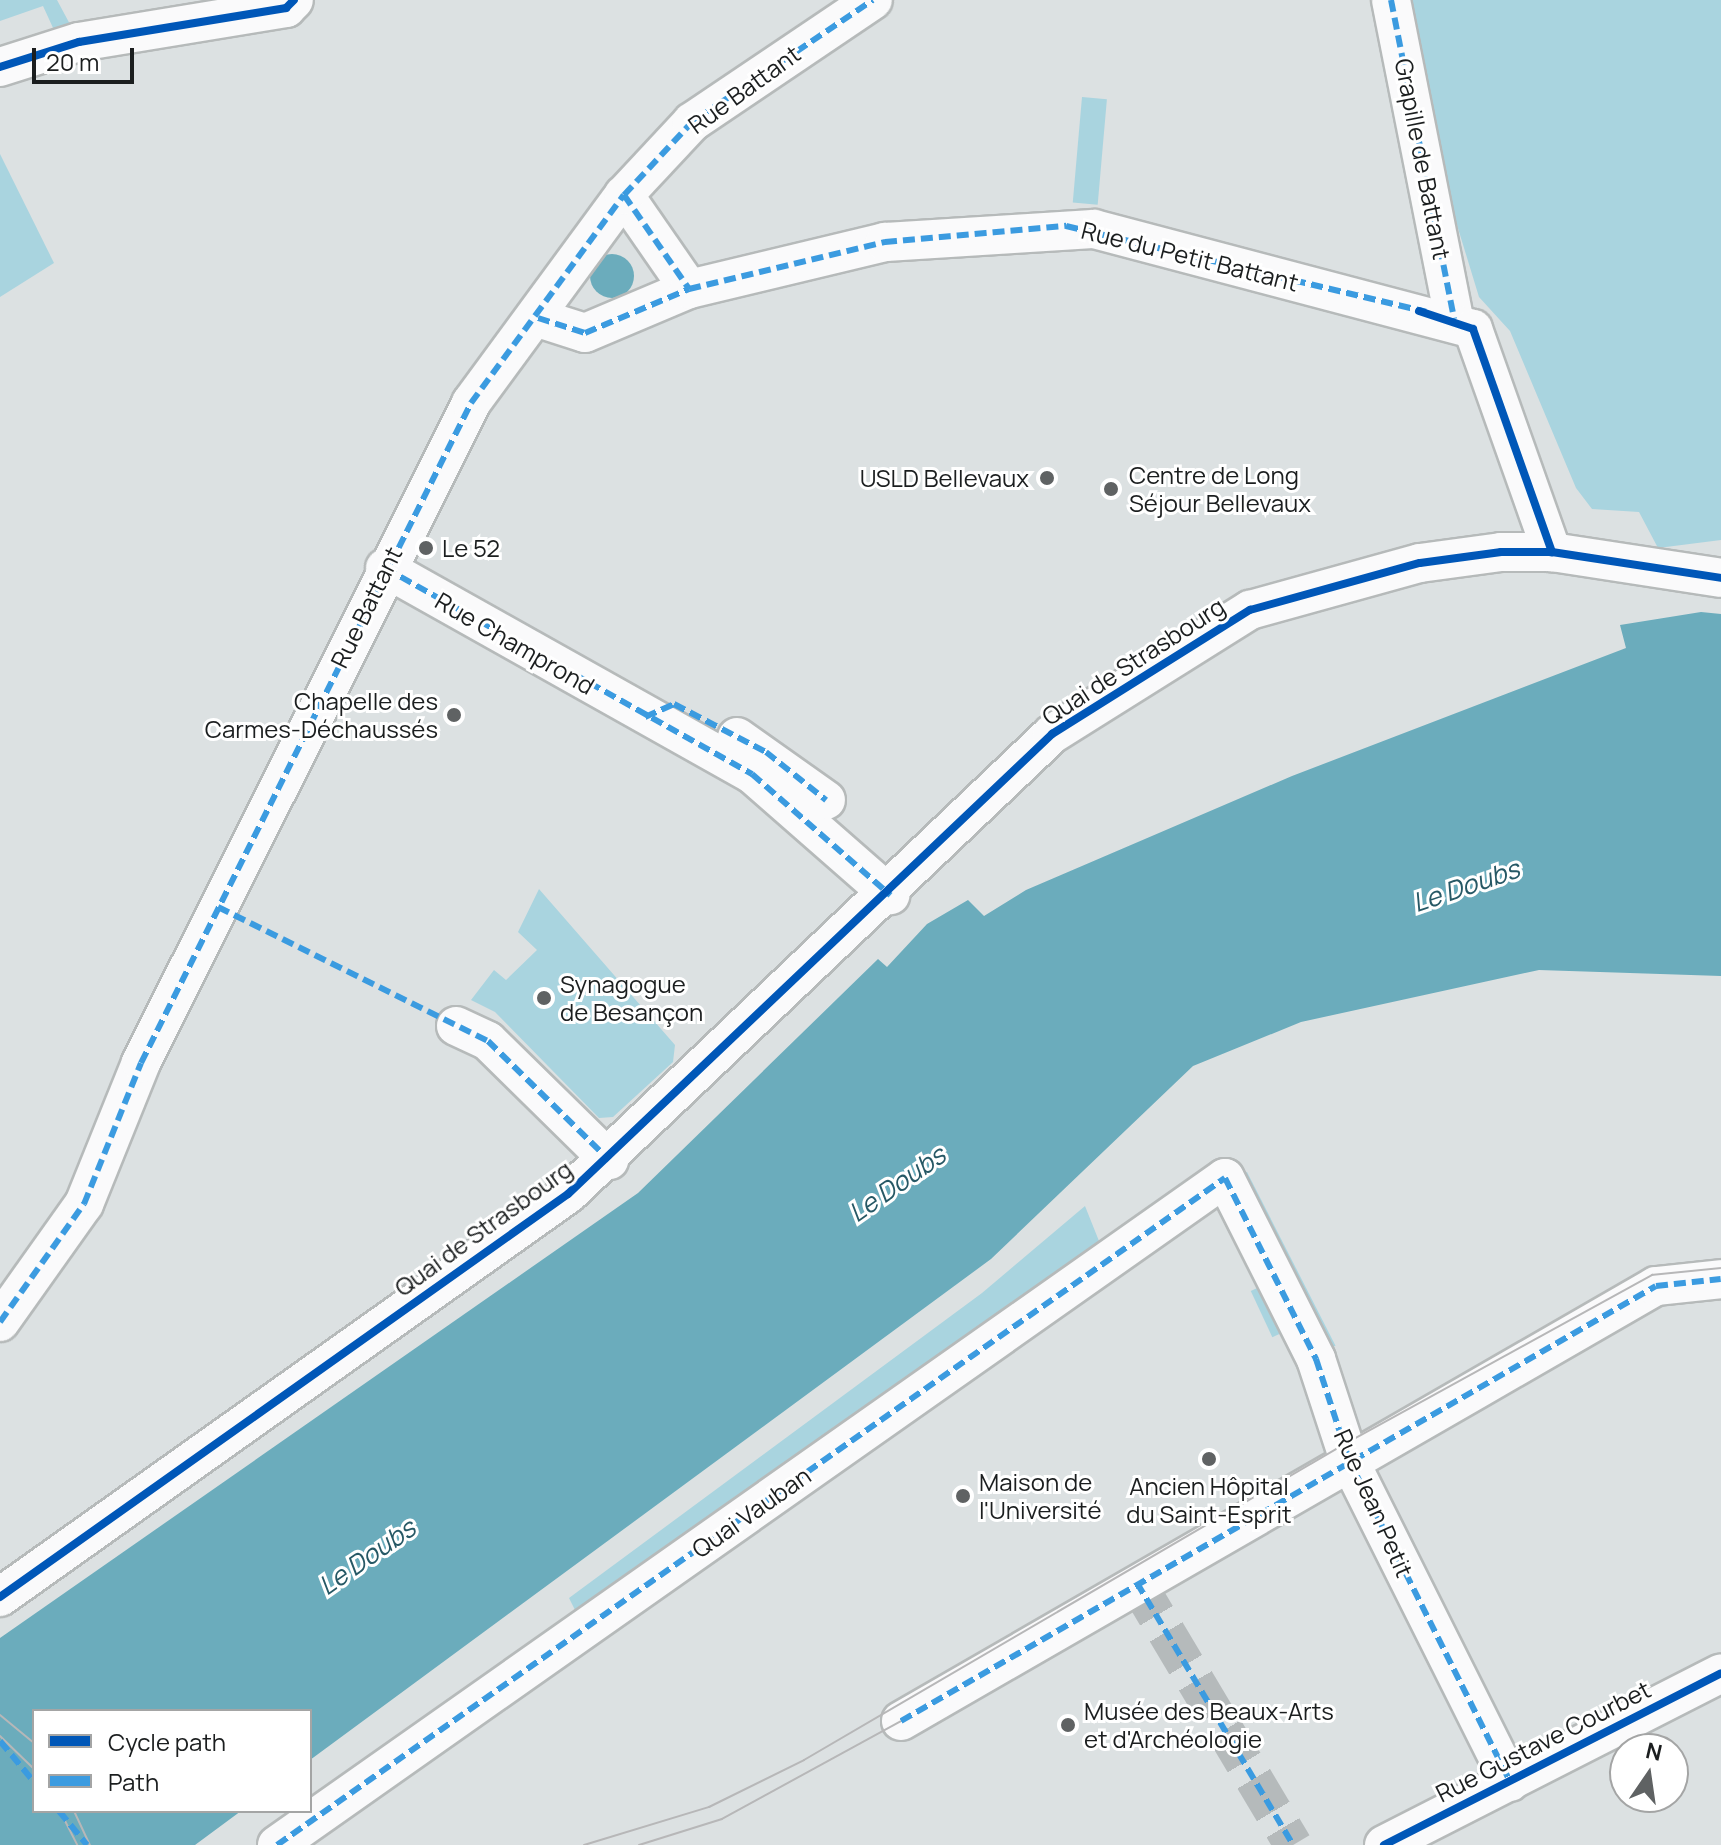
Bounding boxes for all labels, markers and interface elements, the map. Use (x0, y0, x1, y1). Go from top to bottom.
scale bar (36, 32, 138, 82)
street label: Rue Battant (682, 39, 806, 139)
text: 20 m (46, 45, 99, 78)
street label: Grapille de Battant (1389, 56, 1457, 262)
street label: Rue du Petit Battant (1079, 215, 1301, 297)
place label: Centre de Long Séjour Bellevaux (1129, 461, 1311, 517)
place label: USLD Bellevaux (860, 464, 1029, 492)
marker: USLD Bellevaux (1036, 467, 1058, 489)
marker: Centre de Long Séjour Bellevaux (1100, 478, 1122, 500)
place label: Le 52 (442, 534, 500, 562)
marker: Le 52 (417, 539, 435, 557)
street label: Rue Battant (324, 542, 408, 672)
street label: Rue Champrond (430, 586, 600, 700)
street label: Quai de Strasbourg (1036, 591, 1230, 731)
place label: Chapelle des Carmes-Déchaussés (205, 687, 438, 743)
marker: Chapelle des Carmes-Déchaussés (445, 706, 463, 724)
water label: Le Doubs (1409, 853, 1523, 919)
place label: Synagogue de Besançon (560, 970, 703, 1026)
marker: Synagogue de Besançon (535, 989, 553, 1007)
water label: Le Doubs (843, 1139, 951, 1229)
street label: Quai de Strasbourg (389, 1154, 577, 1302)
street label: Rue Jean Petit (1329, 1425, 1419, 1581)
marker: Ancien Hôpital du Saint-Esprit (1200, 1450, 1218, 1468)
street label: Quai Vauban (686, 1461, 816, 1563)
place label: Maison de l'Université (979, 1468, 1101, 1524)
place label: Ancien Hôpital du Saint-Esprit (1126, 1472, 1292, 1528)
marker: Maison de l'Université (954, 1487, 972, 1505)
water label: Le Doubs (313, 1512, 421, 1602)
street label: Rue Gustave Courbet (1431, 1674, 1655, 1808)
place label: Musée des Beaux-Arts et d'Archéologie (1084, 1697, 1334, 1753)
legend (32, 1709, 312, 1813)
marker: Musée des Beaux-Arts et d'Archéologie (1059, 1716, 1077, 1734)
text: Cycle path (108, 1725, 226, 1758)
north arrow (1609, 1733, 1689, 1813)
text: N (1643, 1735, 1665, 1768)
text: Path (108, 1765, 159, 1798)

